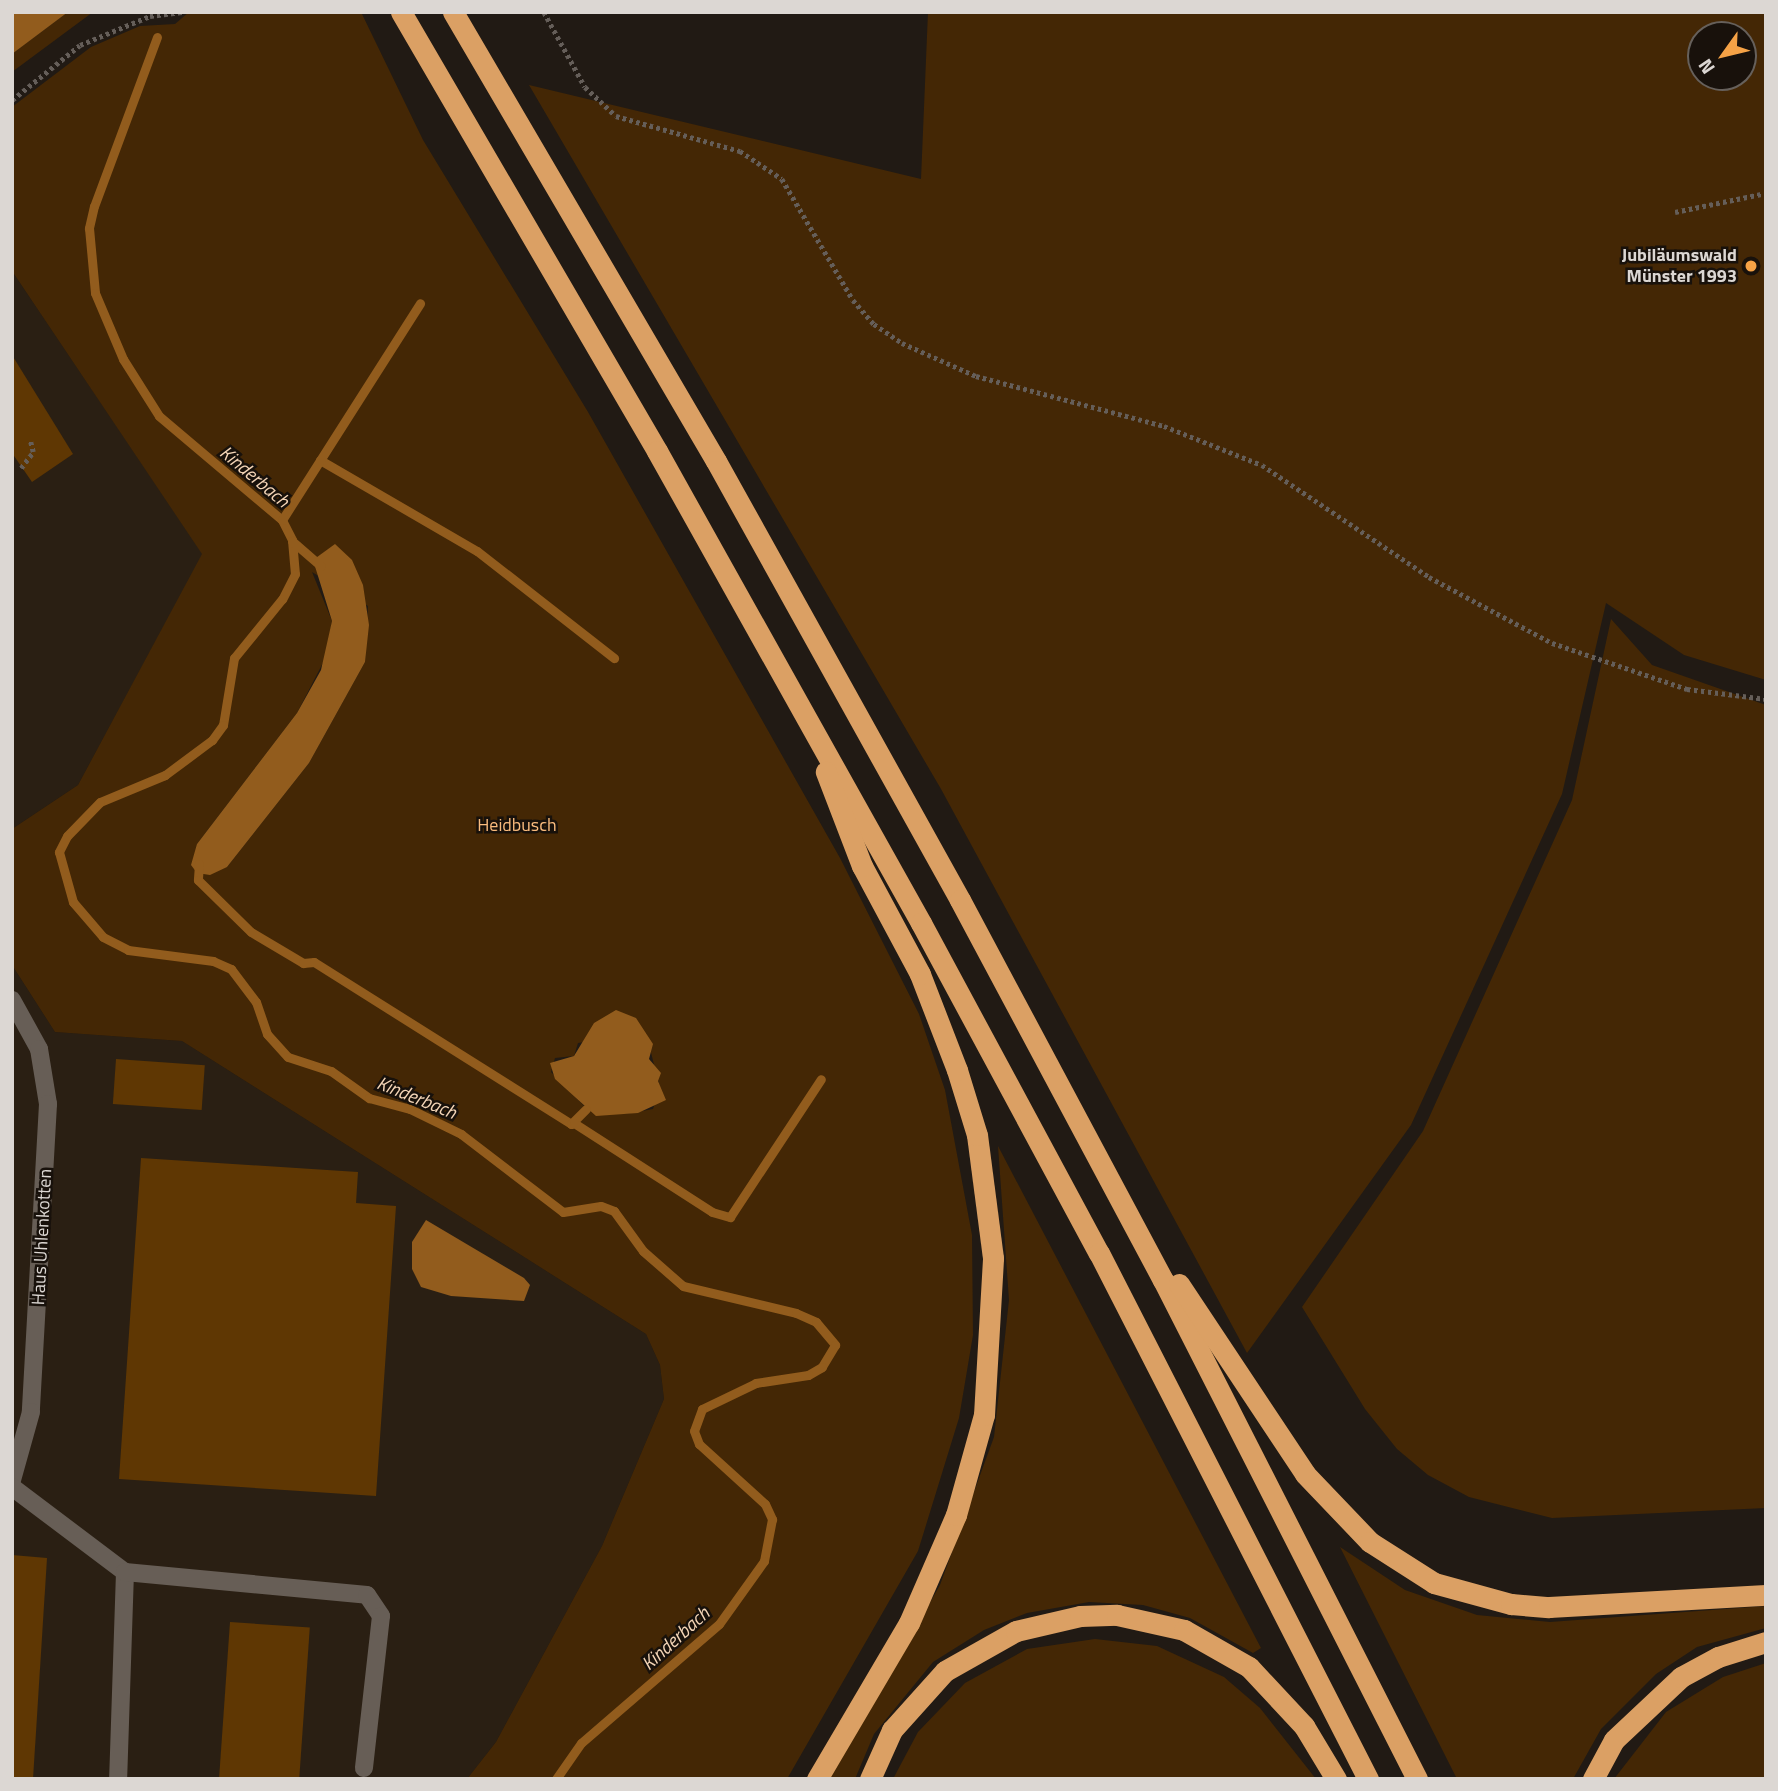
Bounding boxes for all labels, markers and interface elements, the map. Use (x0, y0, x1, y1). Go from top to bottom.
north arrow (1687, 21, 1757, 91)
text: N (1690, 53, 1722, 80)
place label: Jubiläumswald Münster 1993 (1622, 245, 1737, 288)
marker: Jubiläumswald Münster 1993 (1743, 258, 1759, 274)
water label: Kinderbach (216, 440, 294, 512)
park label: Heidbusch (477, 814, 557, 836)
water label: Kinderbach (374, 1071, 460, 1123)
street label: Haus Uhlenkotten (28, 1168, 56, 1306)
water label: Kinderbach (636, 1602, 714, 1674)

